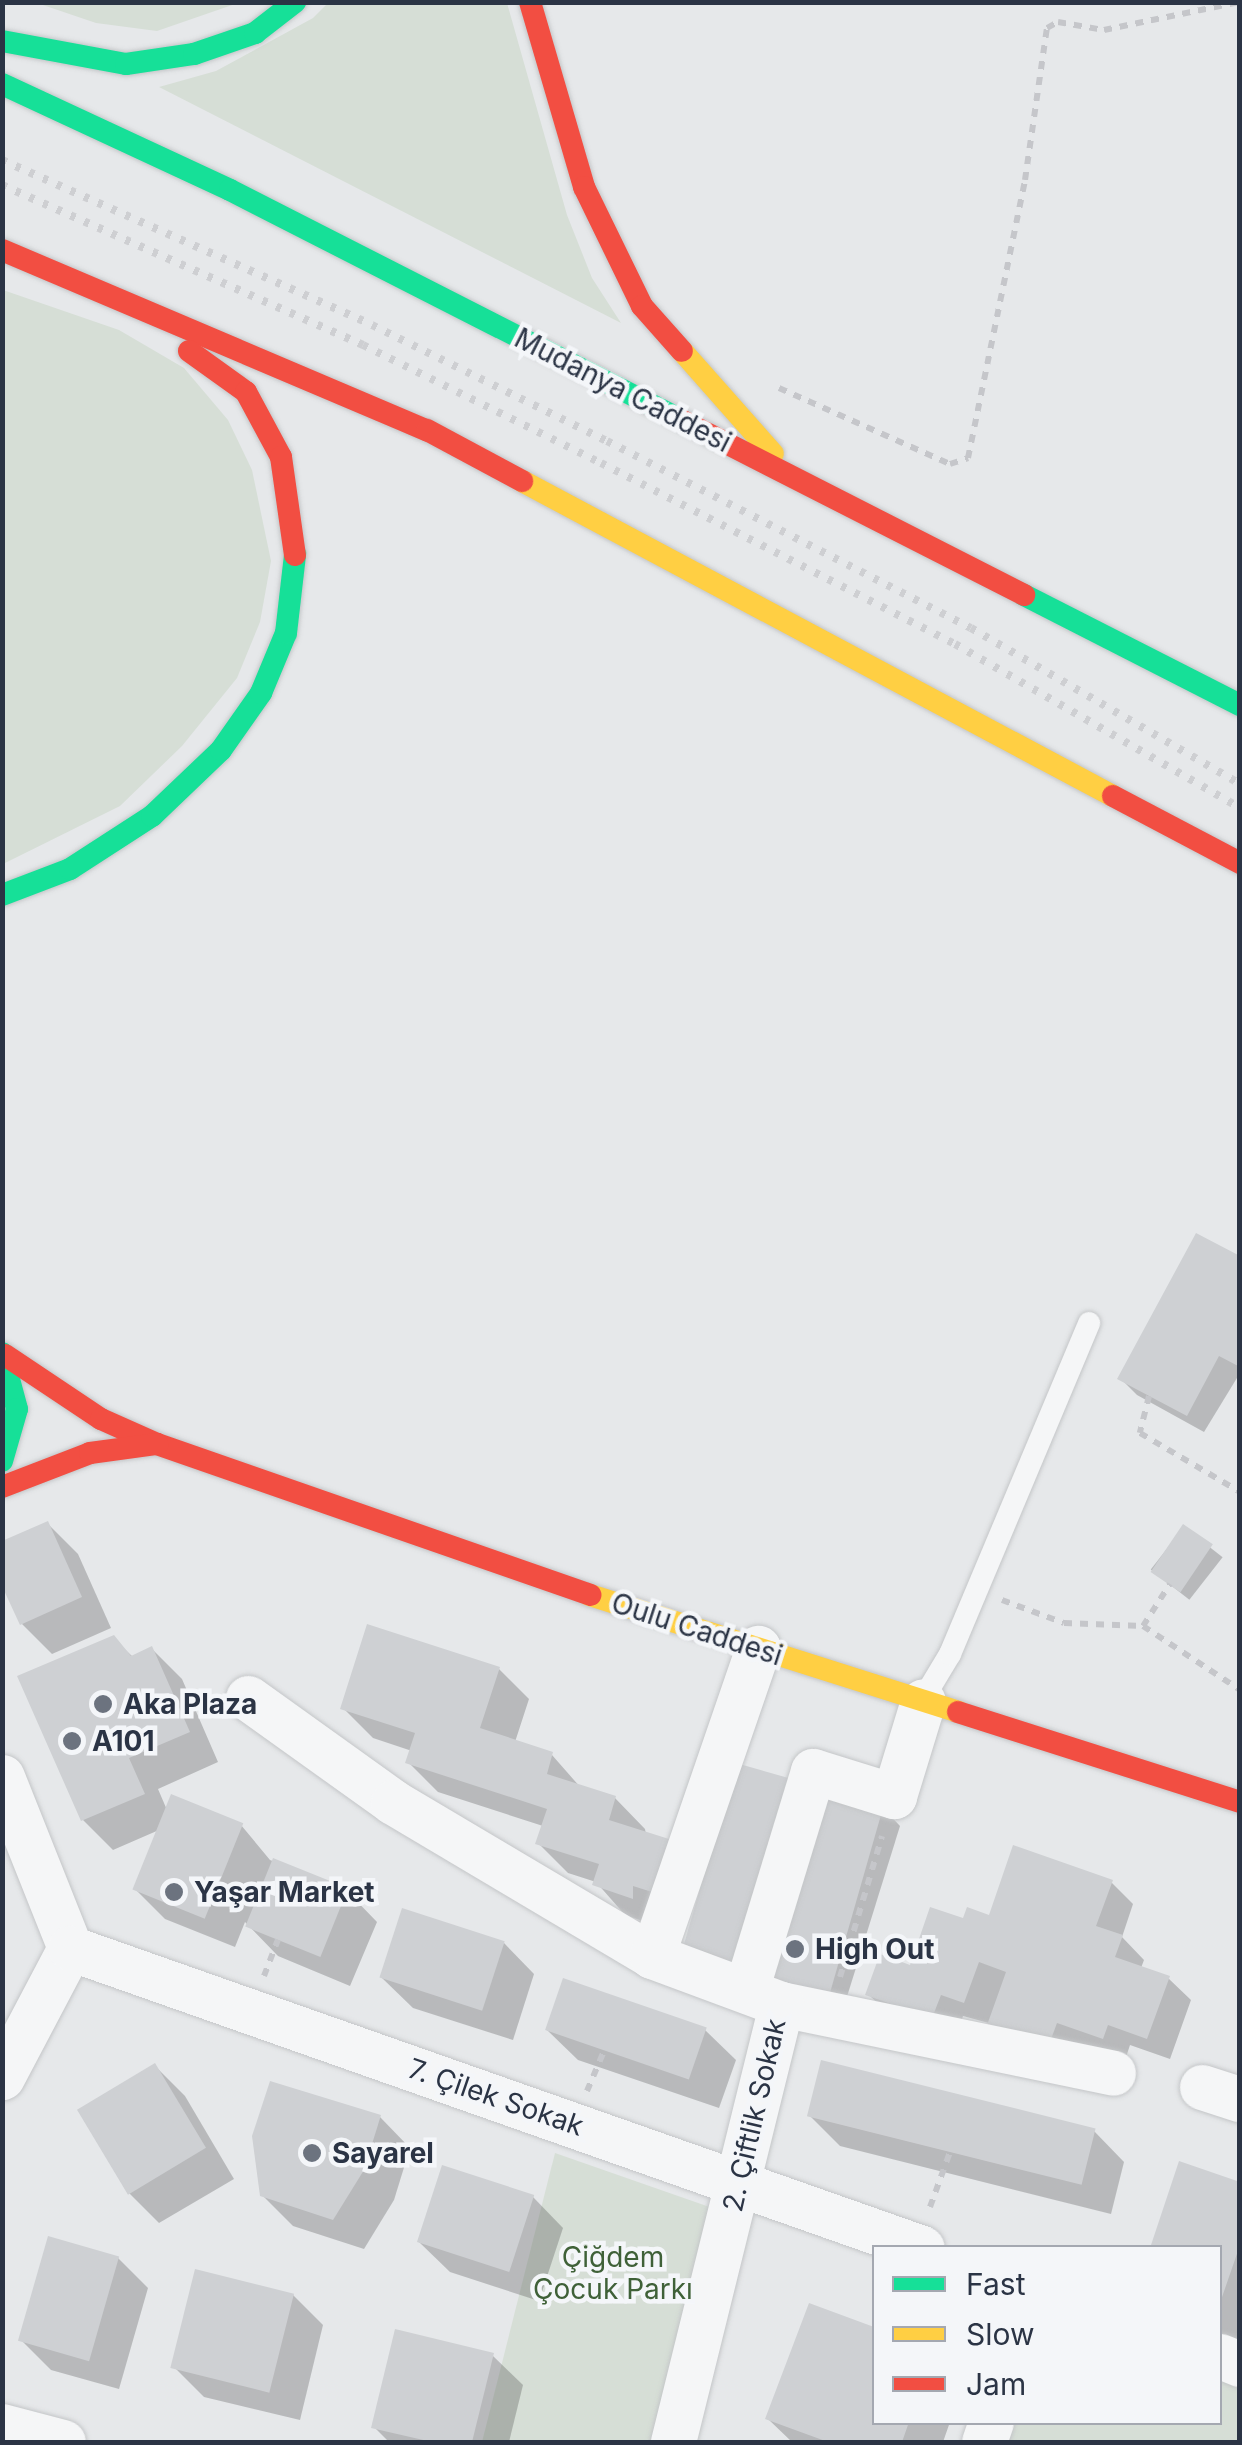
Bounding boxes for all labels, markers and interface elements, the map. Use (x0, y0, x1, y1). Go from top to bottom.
street label: Mudanya Caddesi (509, 321, 737, 459)
street label: Oulu Caddesi (607, 1586, 787, 1672)
place label: Aka Plaza (123, 1687, 257, 1721)
marker: Aka Plaza (92, 1693, 114, 1715)
place label: A101 (92, 1724, 155, 1758)
marker: A101 (61, 1730, 83, 1752)
place label: Yaşar Market (194, 1875, 375, 1909)
marker: Yaşar Market (163, 1881, 185, 1903)
place label: High Out (815, 1932, 935, 1966)
marker: High Out (784, 1938, 806, 1960)
street label: 2. Çiftlik Sokak (715, 2015, 793, 2215)
street label: 7. Çilek Sokak (404, 2051, 588, 2143)
place label: Sayarel (332, 2136, 434, 2170)
marker: Sayarel (301, 2142, 323, 2164)
park label: Çiğdem Çocuk Parkı (533, 2240, 693, 2306)
legend (872, 2245, 1222, 2425)
text: Fast (966, 2266, 1025, 2302)
text: Slow (966, 2316, 1035, 2352)
text: Jam (966, 2366, 1026, 2402)

